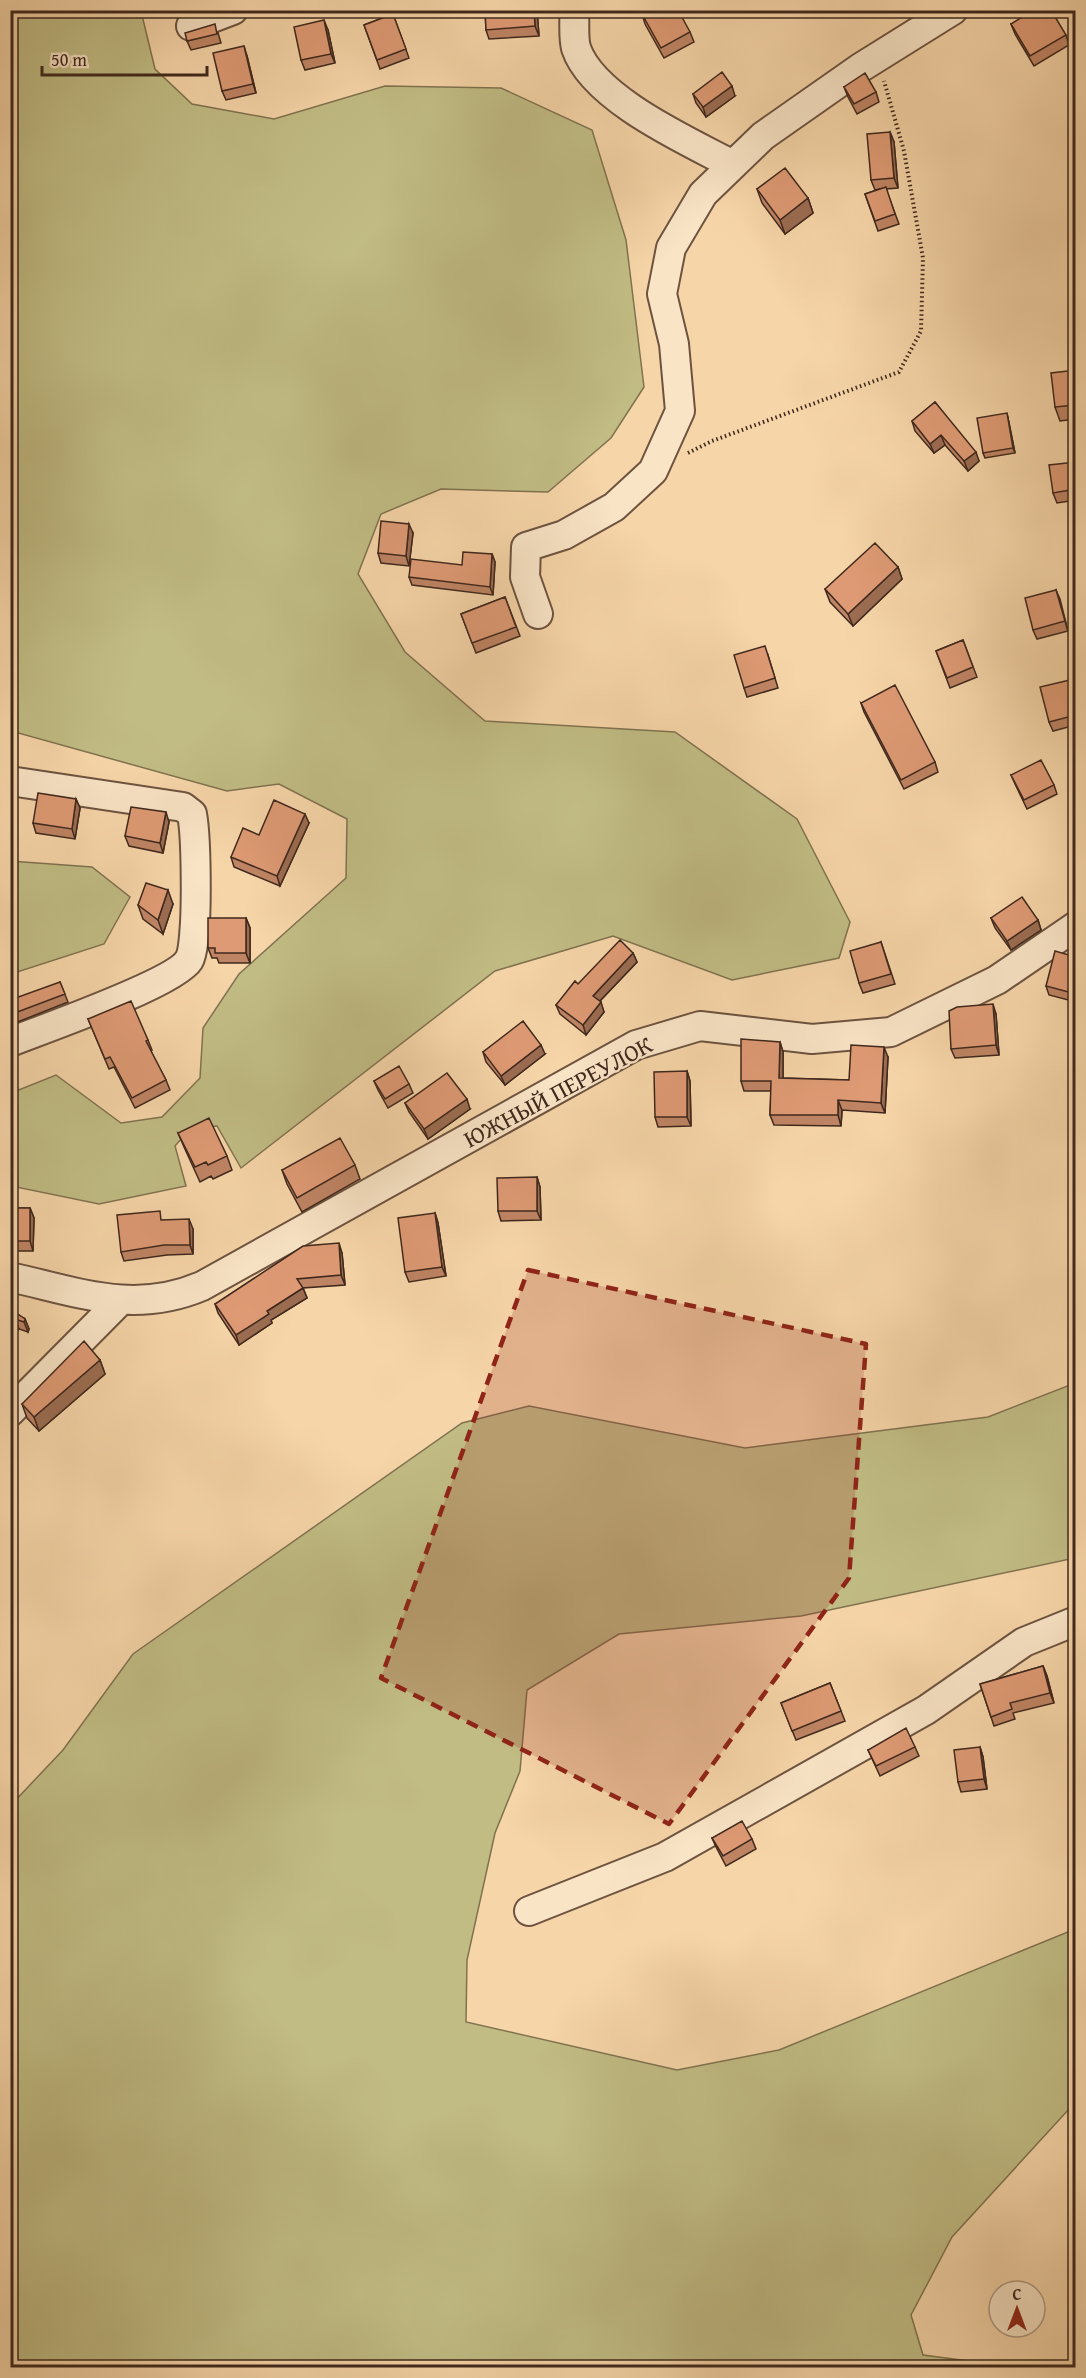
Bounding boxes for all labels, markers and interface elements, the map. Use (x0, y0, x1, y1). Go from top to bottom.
scale bar (42, 39, 207, 77)
text: 50 m (51, 46, 87, 73)
street label: ЮЖНЫЙ ПЕРЕУЛОК (457, 1027, 659, 1156)
north arrow (987, 2279, 1047, 2339)
text: С (1012, 2282, 1022, 2306)

